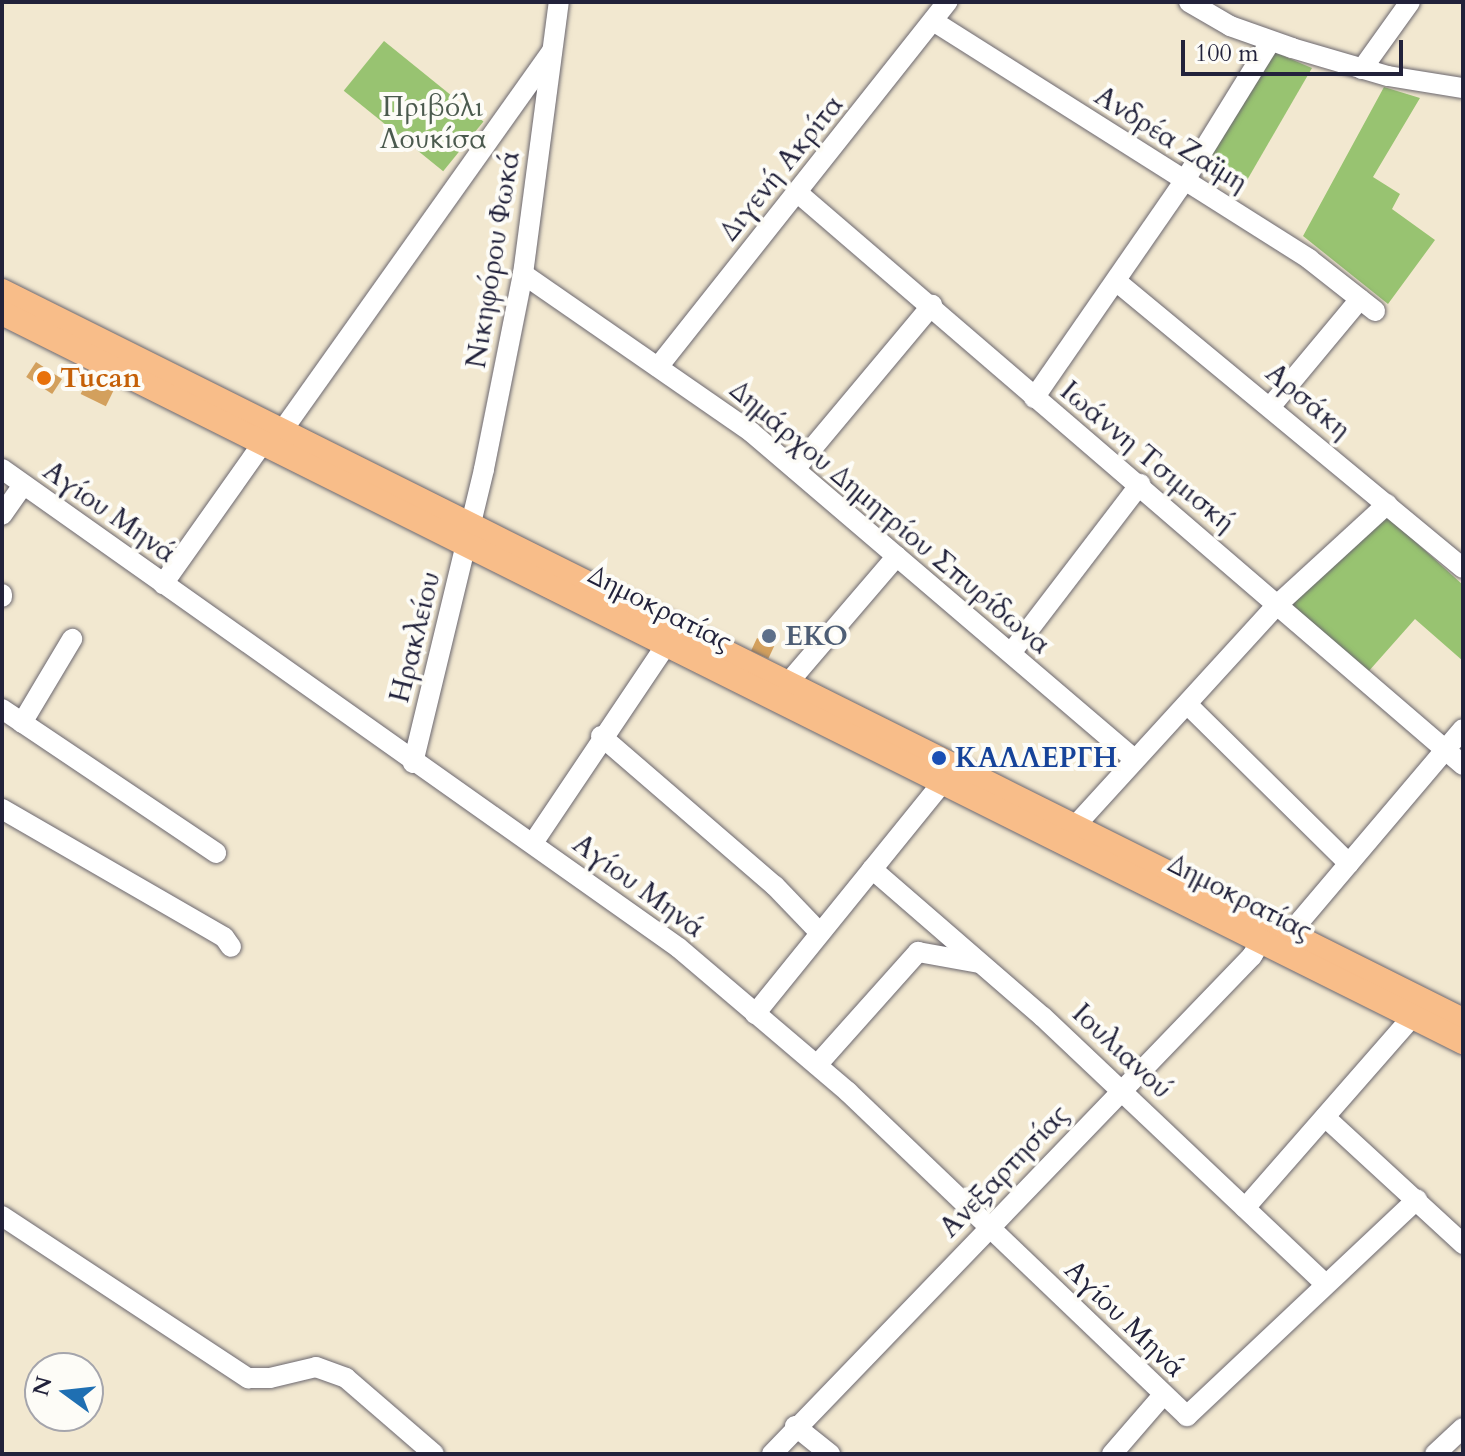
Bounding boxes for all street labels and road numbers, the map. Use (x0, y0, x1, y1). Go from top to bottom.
street label: Ανδρέα Ζαϊμη (1089, 79, 1253, 199)
street label: Διγενή Ακρίτα (712, 89, 850, 247)
street label: Νικηφόρου Φωκά (459, 147, 527, 371)
street label: Αρσάκη (1259, 356, 1357, 446)
street label: Δημάρχου Δημητρίου Σπυρίδωνα (723, 373, 1057, 661)
street label: Ιωάννη Τσιμισκή (1054, 374, 1242, 540)
street label: Αγίου Μηνά (37, 454, 183, 570)
street label: Δημοκρατίας (583, 557, 737, 659)
street label: Ηρακλείου (383, 568, 447, 706)
street label: Αγίου Μηνά (566, 827, 712, 945)
street label: Δημοκρατίας (1163, 846, 1317, 948)
street label: Ιουλιανού (1065, 997, 1179, 1105)
street label: Ανεξαρτησίας (932, 1098, 1076, 1244)
street label: Αγίου Μηνά (1057, 1253, 1193, 1385)

